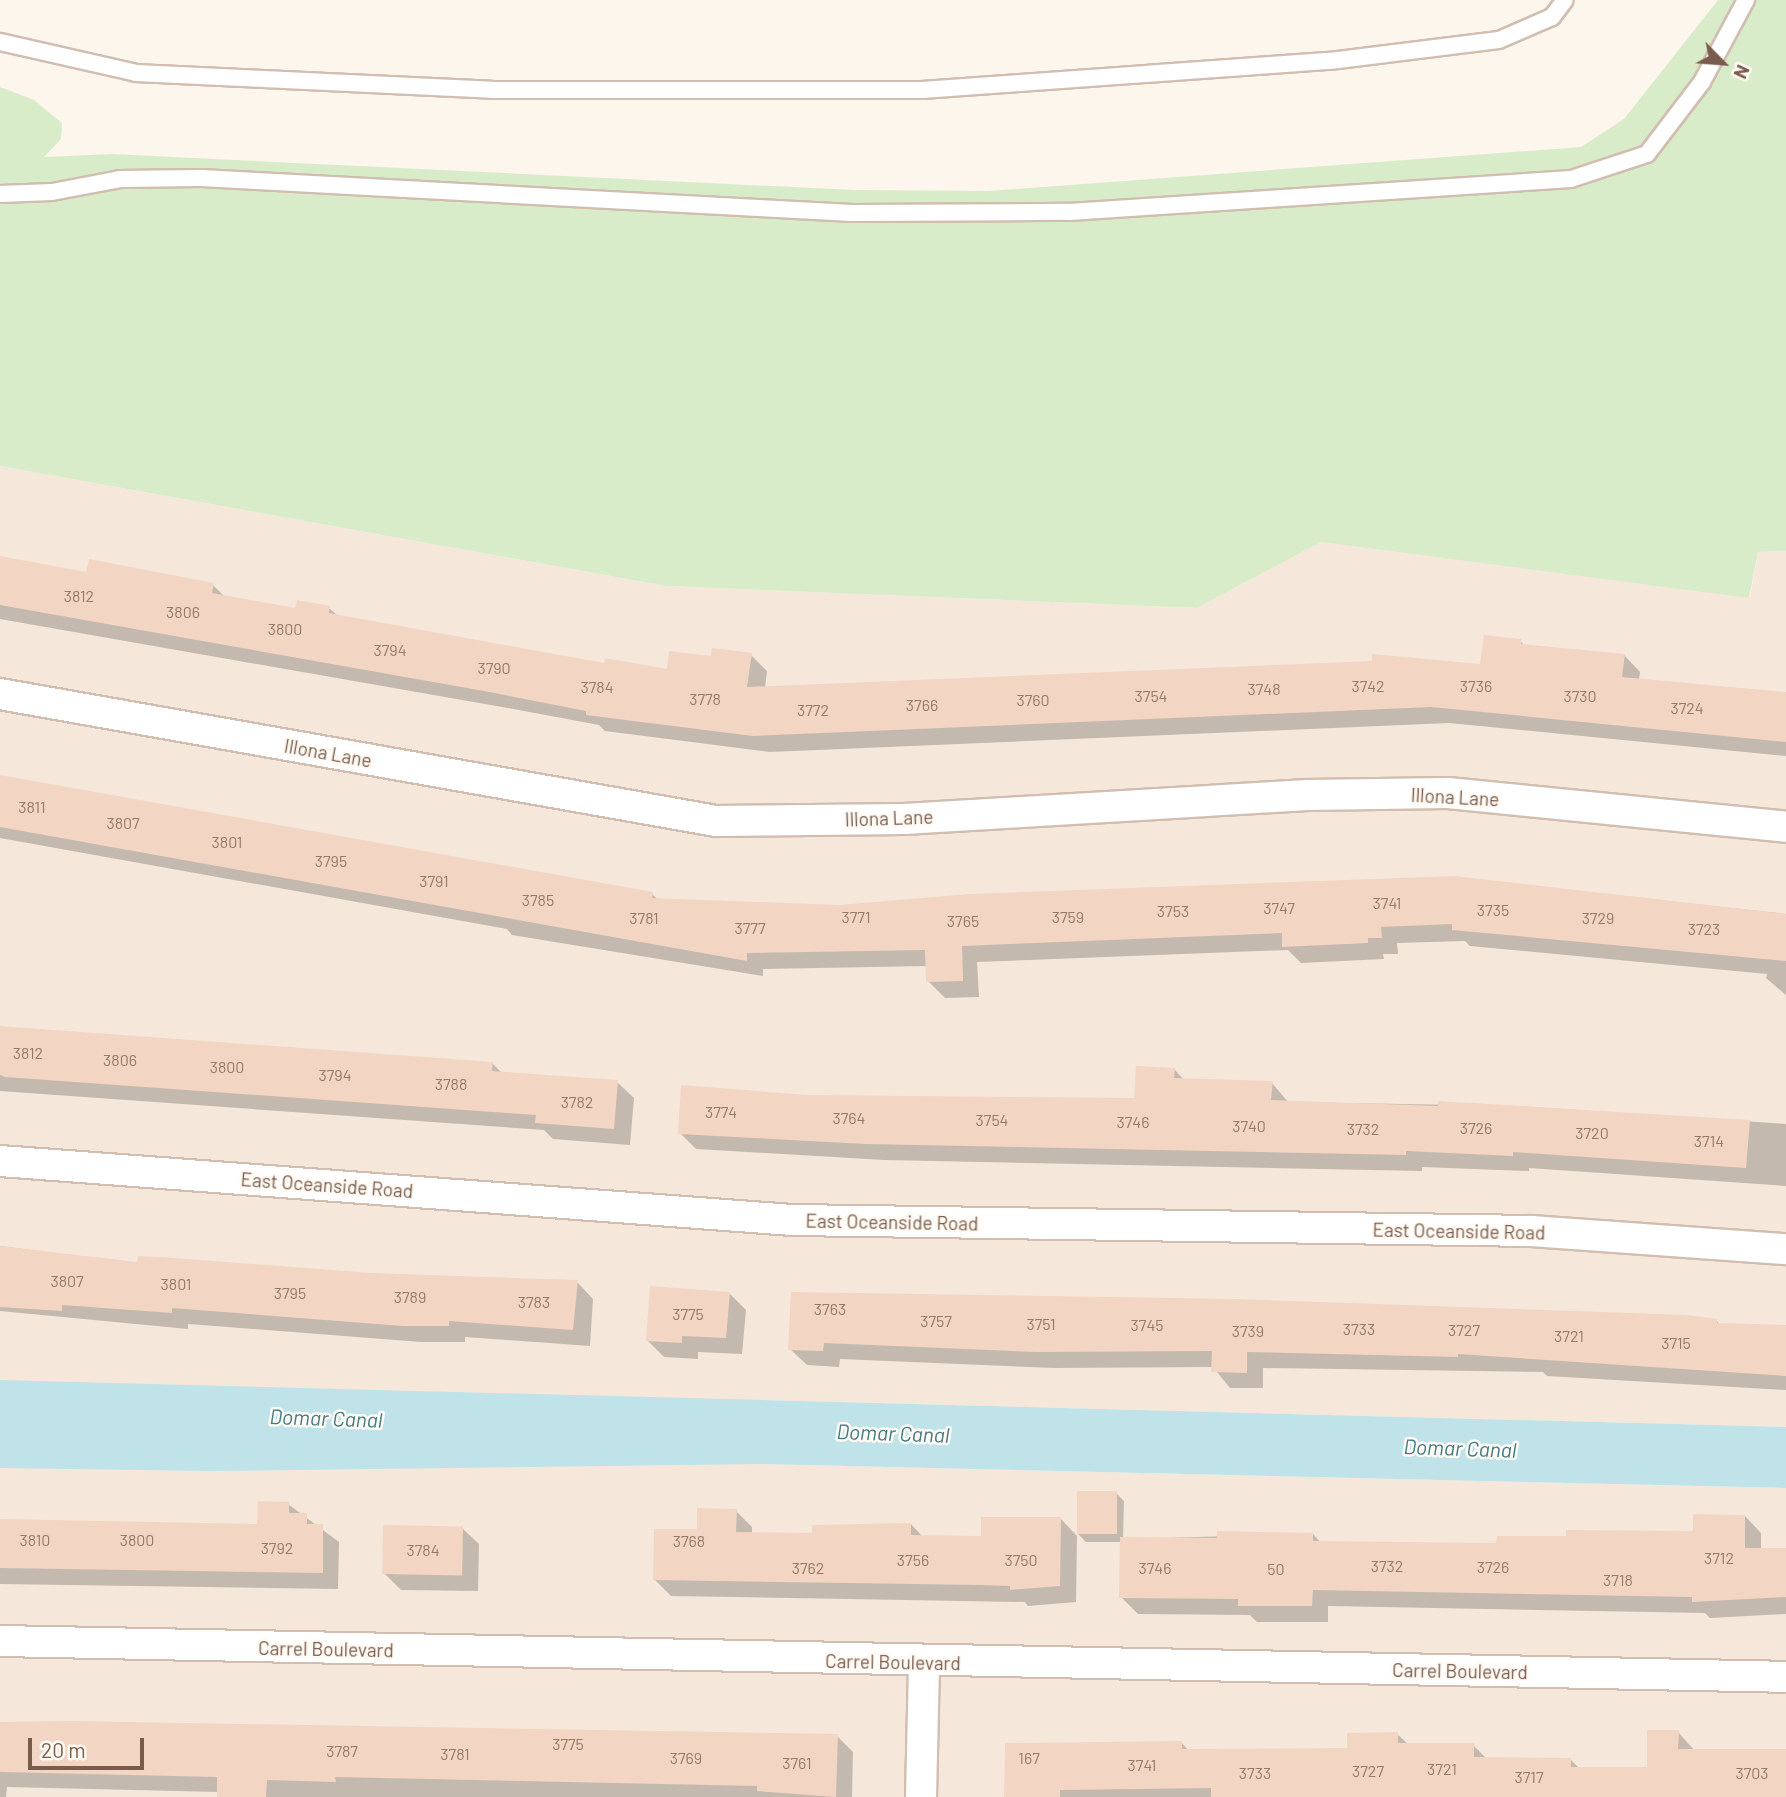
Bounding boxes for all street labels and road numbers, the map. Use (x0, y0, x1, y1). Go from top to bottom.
street label: Illona Lane (282, 734, 374, 772)
street label: Illona Lane (1410, 783, 1500, 811)
street label: Illona Lane (844, 805, 934, 831)
street label: East Oceanside Road (240, 1168, 414, 1202)
street label: East Oceanside Road (805, 1209, 979, 1235)
street label: East Oceanside Road (1372, 1218, 1546, 1244)
street label: Carrel Boulevard (258, 1636, 394, 1662)
street label: Carrel Boulevard (825, 1649, 961, 1675)
street label: Carrel Boulevard (1392, 1658, 1528, 1684)

